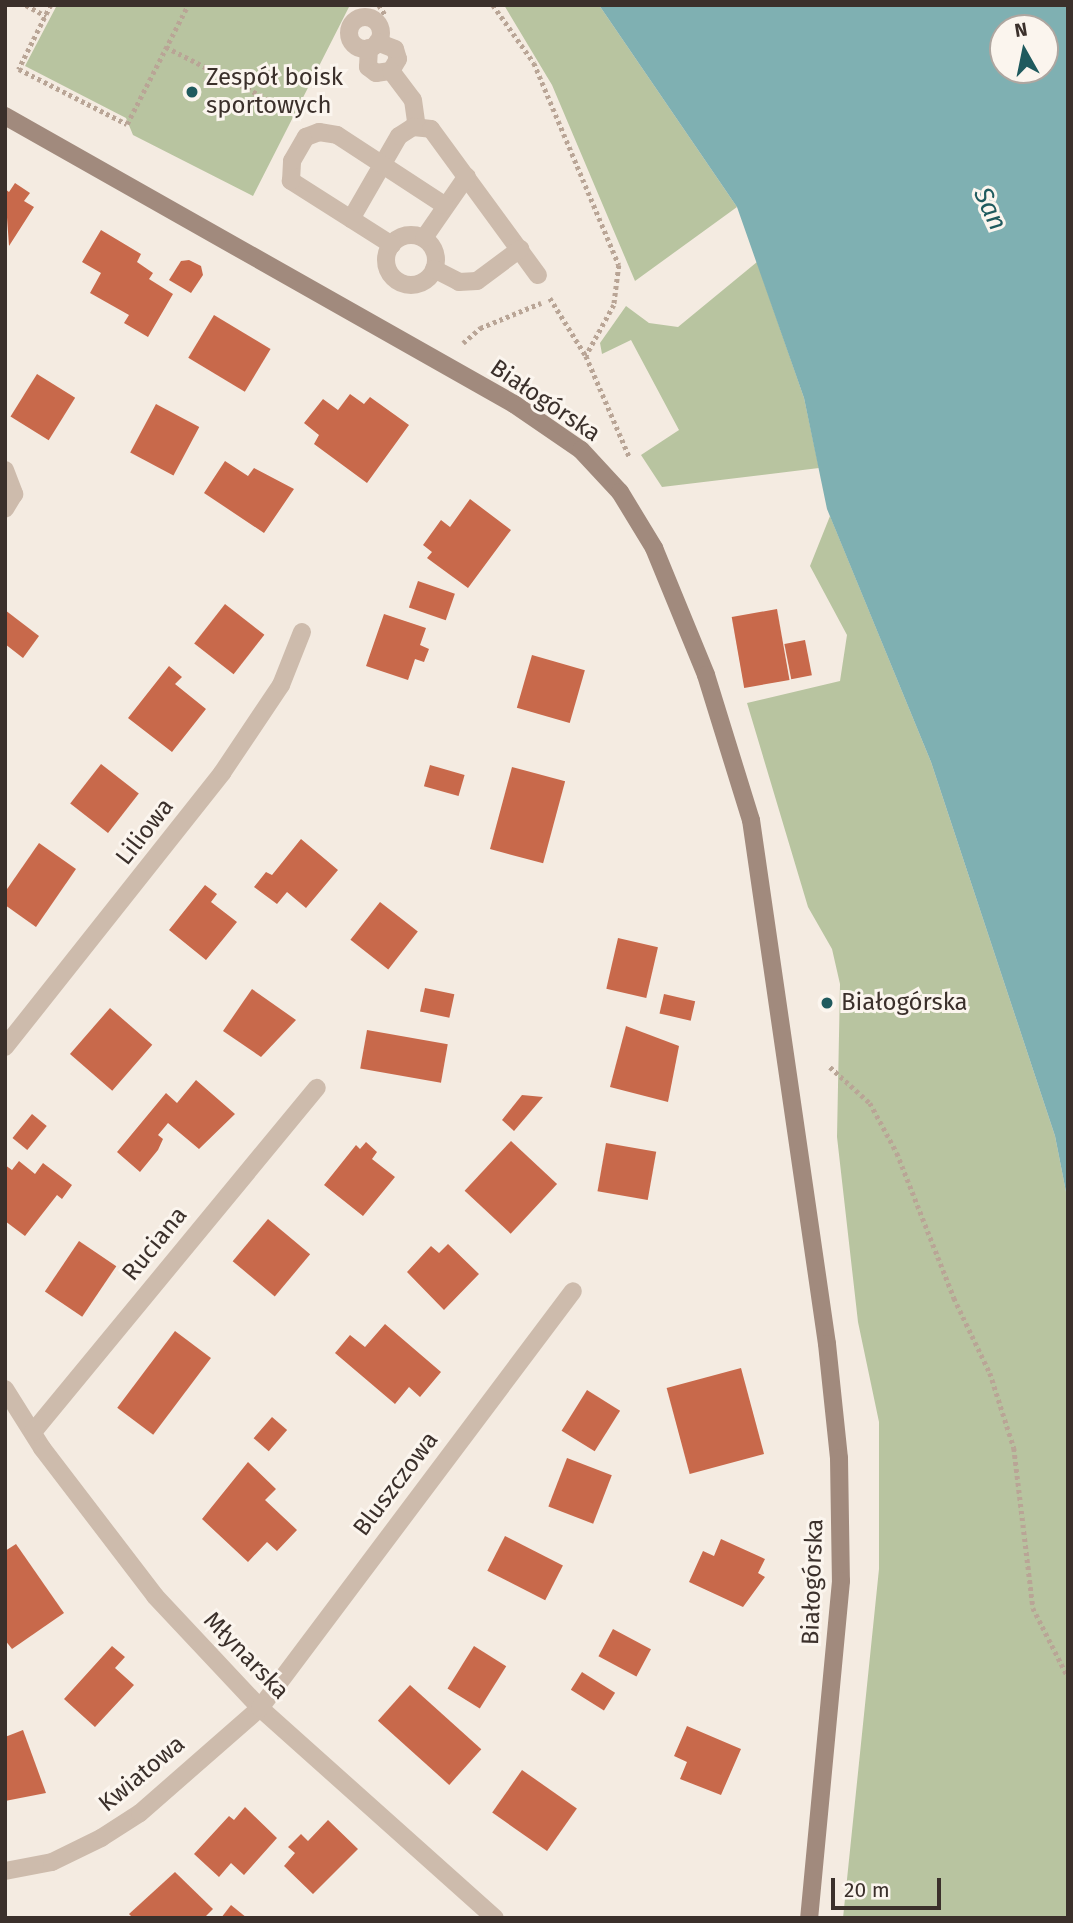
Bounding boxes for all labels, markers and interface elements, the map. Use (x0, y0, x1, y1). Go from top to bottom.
north arrow (989, 14, 1059, 84)
text: N (1013, 17, 1029, 42)
place label: Zespół boisk sportowych (206, 64, 343, 120)
marker: Zespół boisk sportowych (184, 84, 200, 100)
water label: San (967, 183, 1013, 235)
street label: Białogórska (484, 354, 606, 448)
street label: Liliowa (110, 793, 180, 871)
place label: Białogórska (841, 989, 968, 1017)
marker: Białogórska (819, 995, 835, 1011)
street label: Ruciana (116, 1201, 194, 1287)
street label: Bluszczowa (348, 1426, 444, 1542)
street label: Białogórska (796, 1518, 830, 1646)
street label: Młynarska (197, 1606, 295, 1706)
street label: Kwiatowa (93, 1730, 191, 1818)
scale bar (835, 1864, 945, 1908)
text: 20 m (844, 1877, 890, 1903)

